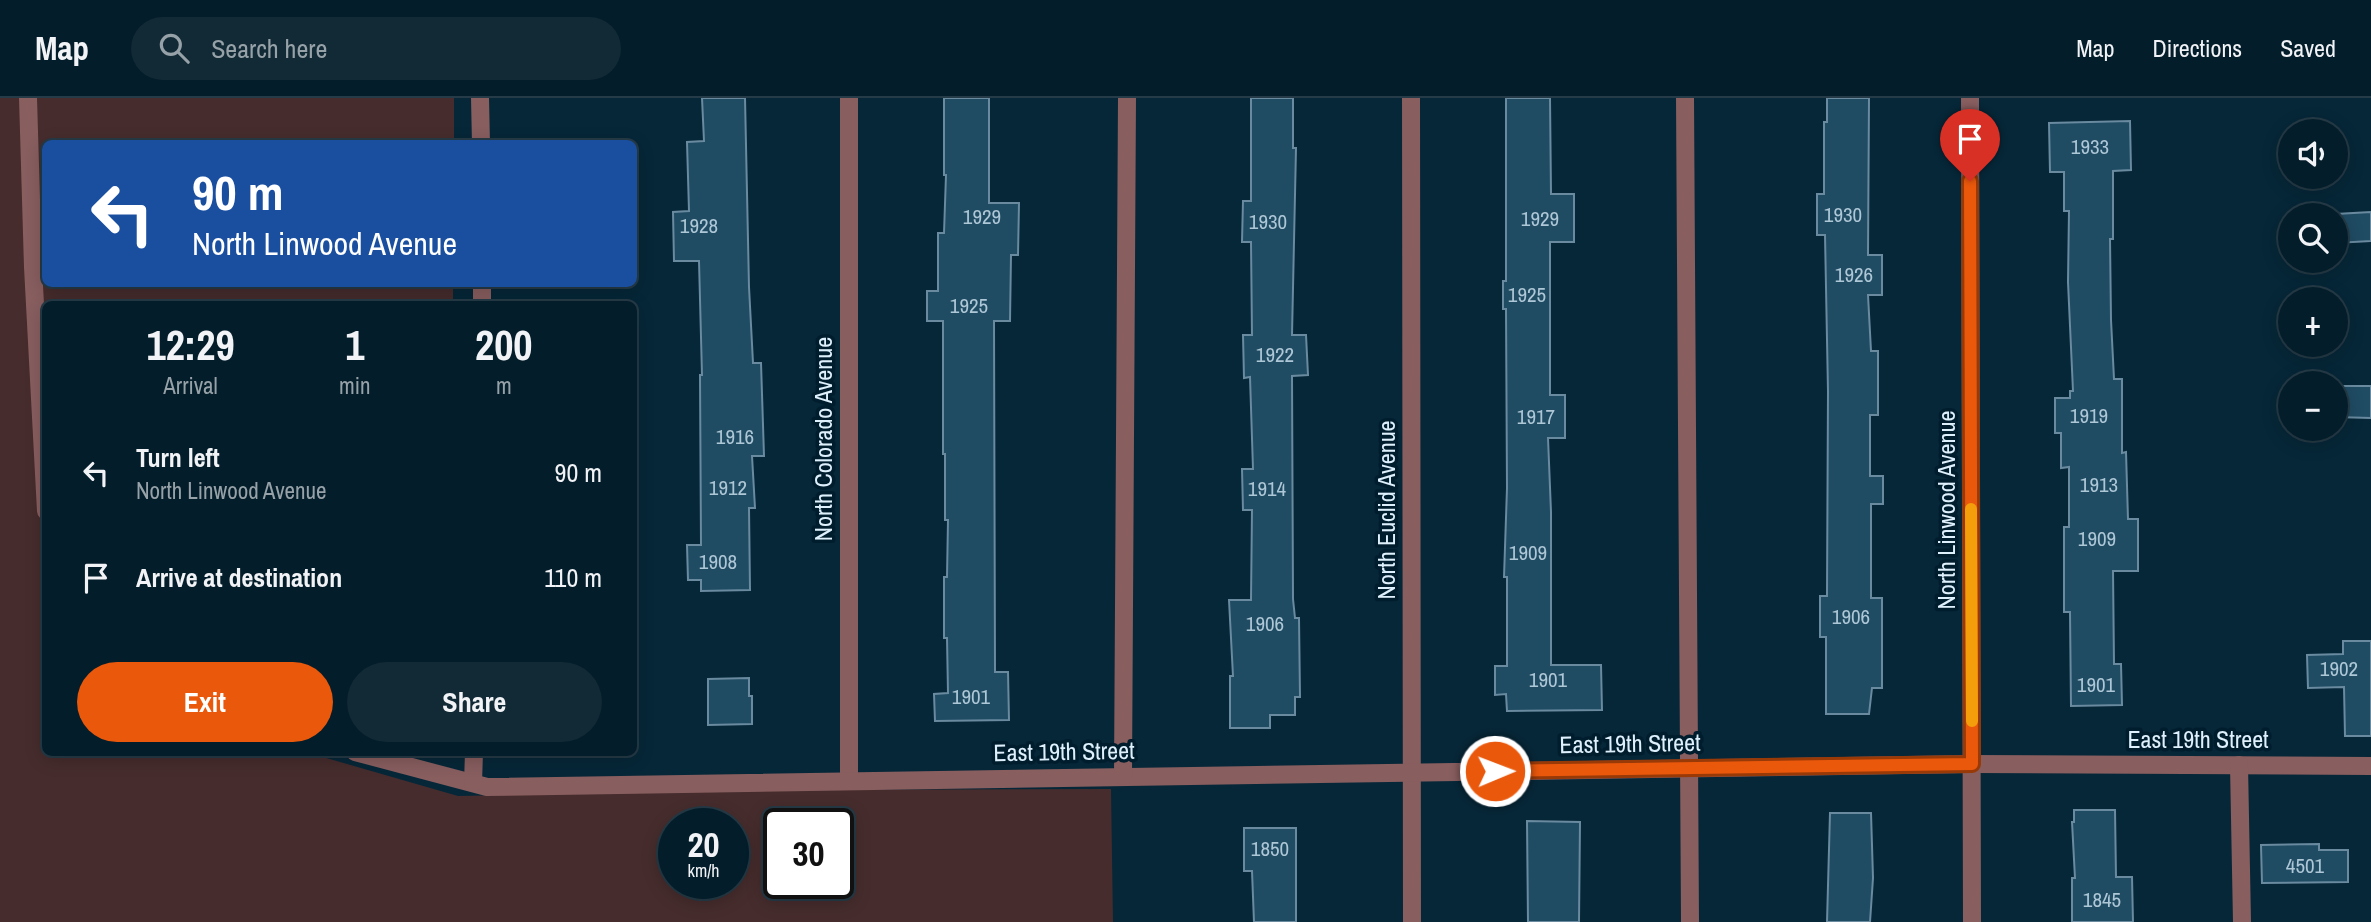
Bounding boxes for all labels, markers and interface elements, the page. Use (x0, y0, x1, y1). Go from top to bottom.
search box (131, 17, 621, 80)
text: Map (35, 26, 89, 70)
icon: search (155, 29, 193, 67)
text: Search here (211, 31, 327, 66)
text: Map (2076, 32, 2114, 64)
text: Directions (2152, 32, 2242, 64)
text: Saved (2280, 32, 2336, 64)
pin (1940, 109, 2000, 181)
map controls (2278, 119, 2348, 441)
button: sound (2278, 119, 2348, 189)
icon: arrive (1951, 120, 1989, 158)
house number: 1933 (2071, 132, 2109, 161)
text: 90 m (192, 159, 284, 225)
icon: left (77, 168, 168, 259)
house number: 1930 (1824, 200, 1862, 229)
house number: 1929 (963, 202, 1001, 231)
button: search (2278, 203, 2348, 273)
house number: 1929 (1521, 204, 1559, 233)
house number: 1930 (1249, 207, 1287, 236)
house number: 1928 (680, 211, 718, 240)
text: North Linwood Avenue (192, 222, 457, 265)
house number: 1926 (1835, 260, 1873, 289)
house number: 1925 (1508, 280, 1546, 309)
button: + (2278, 287, 2348, 357)
house number: 1925 (950, 291, 988, 320)
text: 12:29 (147, 317, 235, 373)
text: 1 (345, 317, 364, 373)
text: 200 (475, 317, 533, 373)
street label: North Colorado Avenue (807, 337, 839, 541)
house number: 1922 (1256, 340, 1294, 369)
text: Arrival (163, 370, 218, 401)
text: min (339, 370, 371, 401)
text: m (496, 370, 512, 401)
button: − (2278, 371, 2348, 441)
house number: 1919 (2070, 401, 2108, 430)
house number: 1917 (1517, 402, 1555, 431)
street label: North Linwood Avenue (1930, 411, 1962, 609)
street label: North Euclid Avenue (1370, 420, 1402, 600)
house number: 1916 (716, 422, 754, 451)
text: Turn left (136, 440, 220, 475)
icon: left (77, 454, 115, 492)
text: 90 m (555, 455, 602, 490)
house number: 1913 (2080, 470, 2118, 499)
house number: 1912 (709, 473, 747, 502)
house number: 1914 (1248, 474, 1287, 503)
text: North Linwood Avenue (136, 475, 327, 506)
house number: 1909 (2078, 524, 2116, 553)
house number: 1909 (1509, 538, 1547, 567)
house number: 1908 (699, 547, 737, 576)
icon: arrive (77, 559, 115, 597)
text: Arrive at destination (136, 560, 342, 595)
text: 110 m (544, 560, 602, 595)
house number: 1906 (1832, 602, 1870, 631)
house number: 1906 (1246, 609, 1284, 638)
house number: 1902 (2320, 654, 2358, 683)
button: Exit (77, 662, 333, 742)
button: Share (347, 662, 602, 742)
house number: 1901 (1529, 665, 1568, 694)
house number: 1901 (2077, 670, 2116, 699)
house number: 1901 (952, 682, 991, 711)
street label: East 19th Street (2127, 723, 2269, 755)
street label: East 19th Street (1559, 726, 1701, 760)
street label: East 19th Street (993, 734, 1135, 768)
position arrow (1458, 734, 1532, 808)
speed limit sign: 30 (763, 808, 854, 899)
text: 20 (688, 821, 719, 868)
house number: 1850 (1251, 834, 1289, 863)
house number: 4501 (2286, 851, 2325, 880)
text: km/h (688, 858, 720, 883)
house number: 1845 (2083, 885, 2121, 914)

